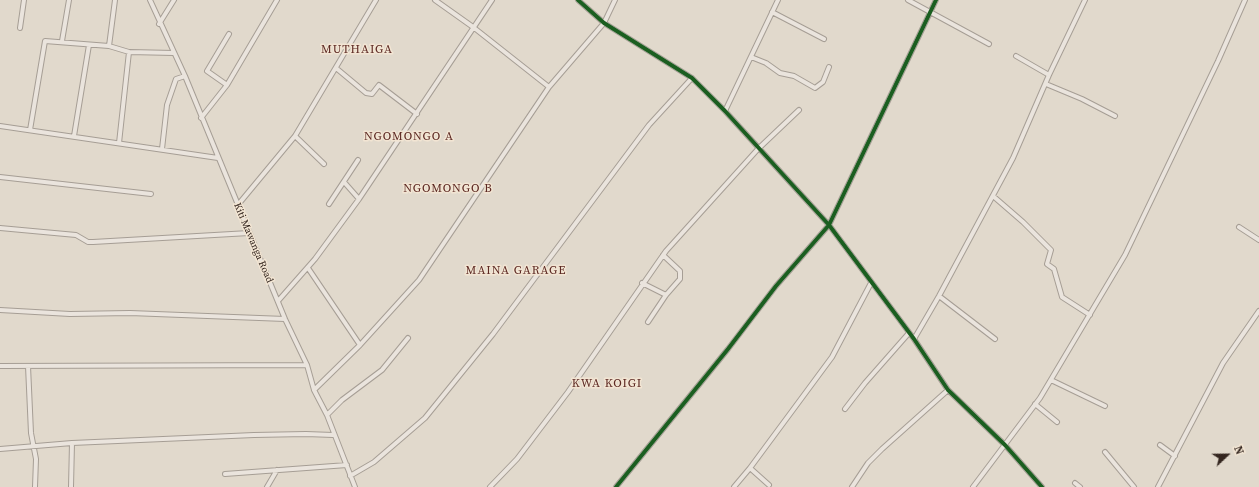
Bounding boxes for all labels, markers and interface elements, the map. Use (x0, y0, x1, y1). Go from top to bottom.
district label: MUTHAIGA (321, 43, 393, 57)
district label: NGOMONGO A (364, 130, 454, 144)
district label: NGOMONGO B (403, 182, 493, 196)
street label: Kiti Mawanga Road (231, 201, 275, 285)
district label: MAINA GARAGE (466, 264, 566, 278)
district label: KWA KOIGI (572, 377, 642, 391)
north arrow (1207, 435, 1247, 475)
text: N (1230, 444, 1247, 457)

